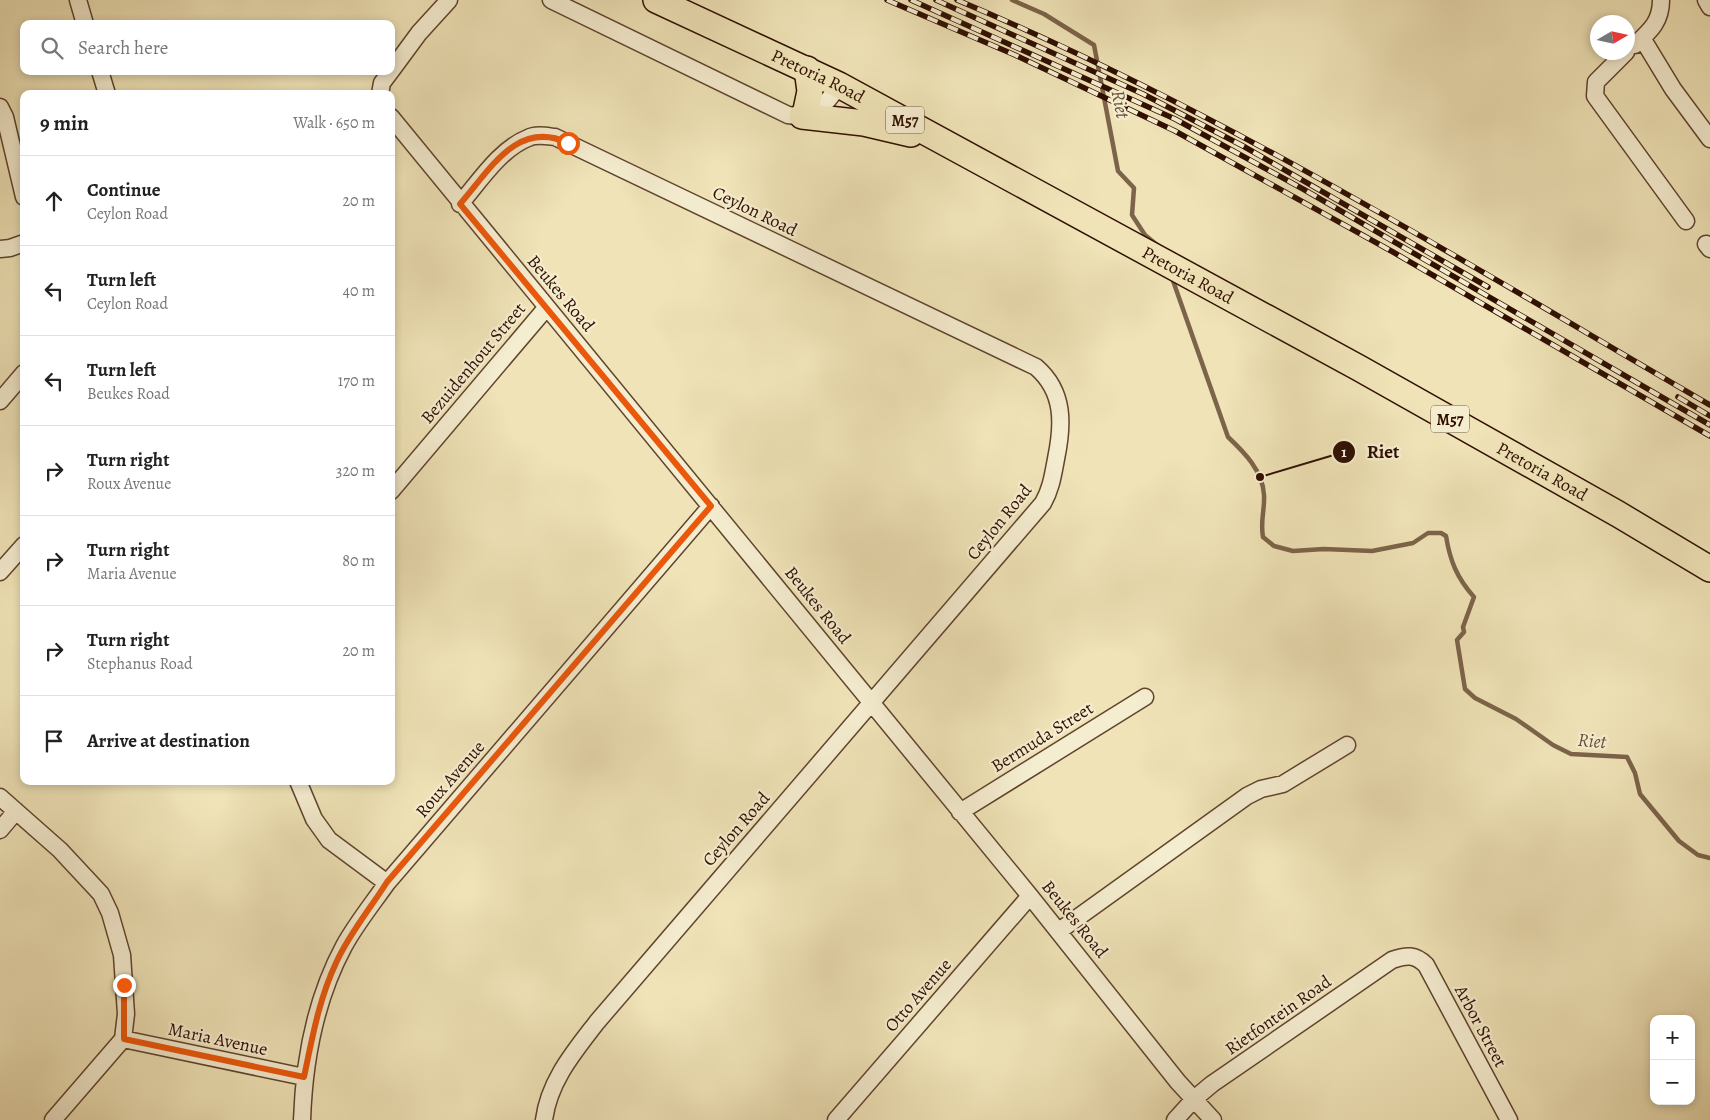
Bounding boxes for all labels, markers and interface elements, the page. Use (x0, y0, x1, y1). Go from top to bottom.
north arrow (1590, 15, 1635, 60)
search box (20, 20, 395, 75)
icon: search (38, 34, 66, 62)
text: Search here (78, 35, 168, 61)
street label: Pretoria Road (768, 43, 869, 109)
water label: Riet (1105, 88, 1136, 122)
road number: M57 (886, 106, 924, 134)
text: 9 min (40, 109, 89, 137)
text: Walk · 650 m (293, 112, 375, 134)
route start (557, 132, 580, 155)
text: Continue (87, 177, 161, 203)
street label: Ceylon Road (709, 180, 802, 242)
icon: ahead (40, 187, 68, 215)
text: 20 m (342, 190, 375, 212)
text: Ceylon Road (87, 203, 168, 225)
street label: Pretoria Road (1138, 240, 1238, 310)
street label: Beukes Road (522, 250, 600, 337)
text: Turn left (87, 267, 156, 293)
icon: left (40, 277, 68, 305)
text: 40 m (343, 280, 375, 302)
text: Ceylon Road (87, 293, 168, 315)
street label: Bezuidenhout Street (415, 297, 531, 429)
text: Turn left (87, 357, 156, 383)
icon: left (40, 367, 68, 395)
text: 170 m (338, 370, 375, 392)
text: Beukes Road (87, 383, 170, 405)
road number: M57 (1431, 406, 1469, 432)
callout: Riet (1332, 435, 1410, 469)
street label: Pretoria Road (1492, 436, 1592, 507)
text: Riet (1367, 439, 1400, 465)
text: 1 (1341, 442, 1347, 462)
text: Turn right (87, 447, 169, 473)
icon: right (40, 457, 68, 485)
text: 320 m (336, 460, 375, 482)
text: Roux Avenue (87, 473, 171, 495)
street label: Ceylon Road (961, 479, 1037, 565)
text: Turn right (87, 537, 169, 563)
icon: right (40, 547, 68, 575)
text: 80 m (342, 550, 375, 572)
street label: Beukes Road (779, 561, 857, 649)
text: Maria Avenue (87, 563, 177, 585)
text: Turn right (87, 627, 169, 653)
icon: right (40, 637, 68, 665)
text: 20 m (342, 640, 375, 662)
text: Stephanus Road (87, 653, 193, 675)
street label: Bermuda Street (986, 696, 1098, 778)
icon: arrive (40, 727, 68, 755)
water label: Riet (1577, 727, 1609, 755)
text: Arrive at destination (87, 728, 250, 754)
street label: Roux Avenue (410, 735, 490, 823)
street label: Ceylon Road (697, 786, 775, 871)
street label: Beukes Road (1036, 875, 1114, 963)
street label: Otto Avenue (879, 953, 957, 1037)
street label: Rietfontein Road (1220, 969, 1336, 1060)
route end (113, 974, 136, 997)
street label: Arbor Street (1449, 980, 1513, 1071)
map controls (1650, 1015, 1695, 1105)
button: + (1650, 1015, 1695, 1060)
street label: Maria Avenue (166, 1017, 270, 1061)
button: − (1650, 1060, 1695, 1105)

